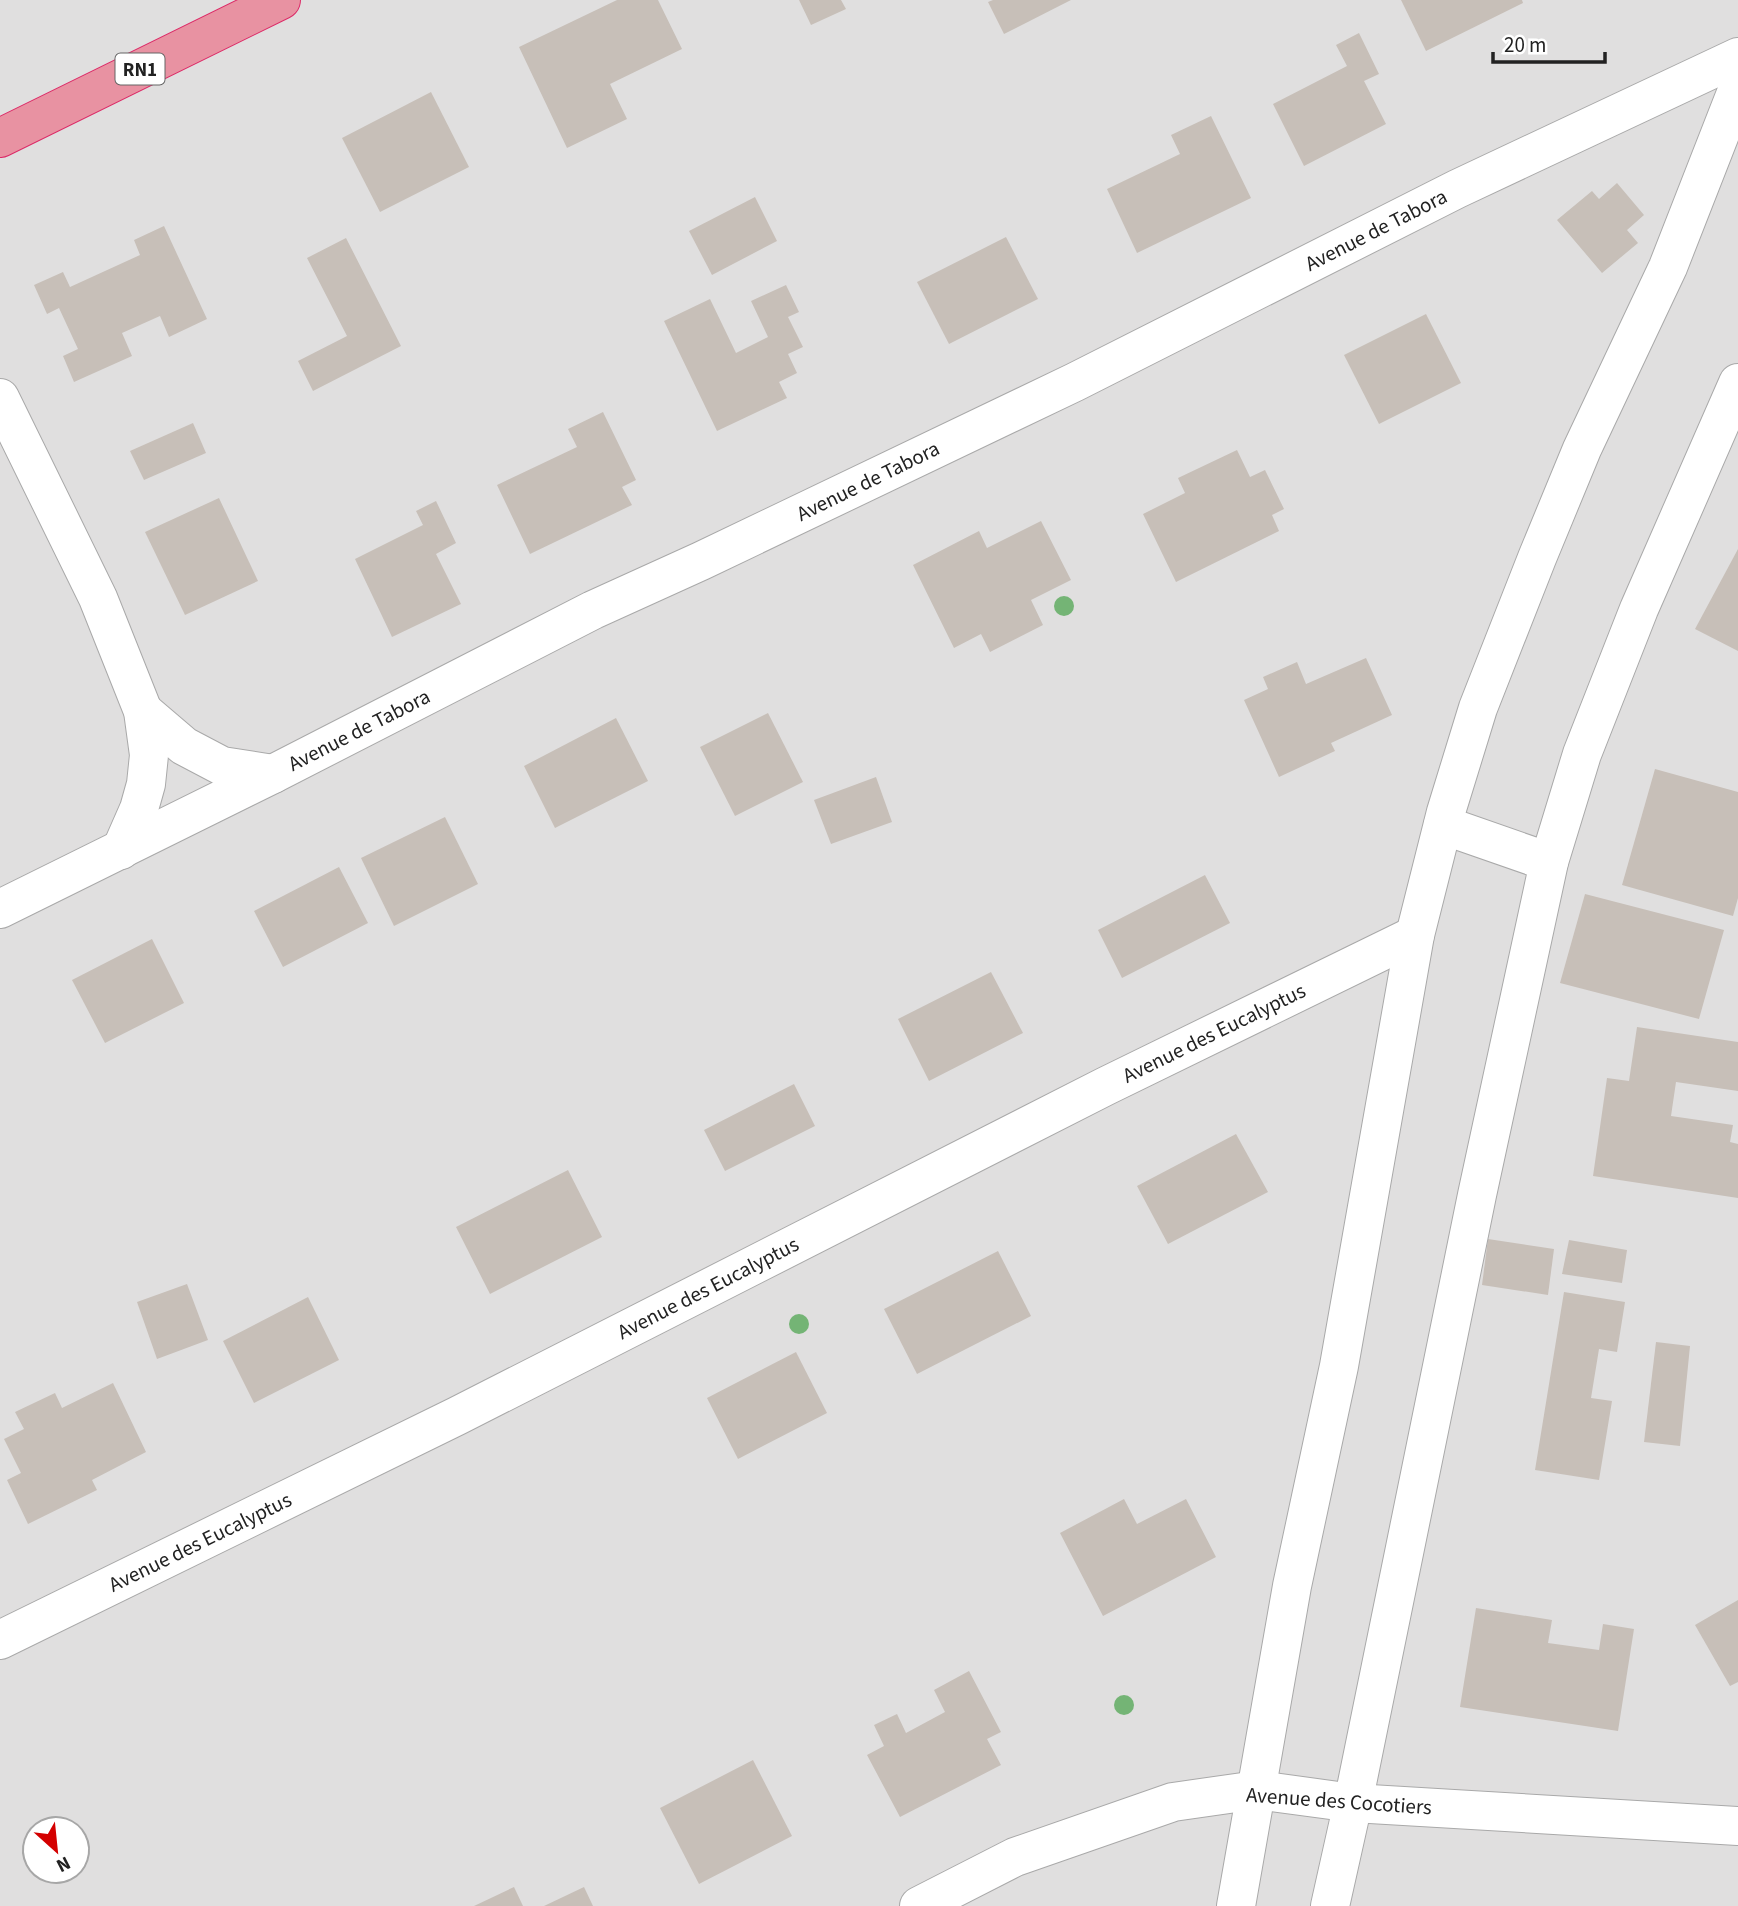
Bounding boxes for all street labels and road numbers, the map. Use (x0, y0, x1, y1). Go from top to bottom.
road number: RN1 (116, 54, 164, 85)
street label: Avenue de Tabora (1300, 181, 1452, 279)
street label: Avenue de Tabora (791, 433, 945, 529)
street label: Avenue de Tabora (283, 681, 435, 779)
street label: Avenue des Eucalyptus (1117, 976, 1311, 1090)
street label: Avenue des Eucalyptus (612, 1229, 804, 1347)
street label: Avenue des Eucalyptus (103, 1485, 297, 1599)
street label: Avenue des Cocotiers (1245, 1780, 1433, 1822)

